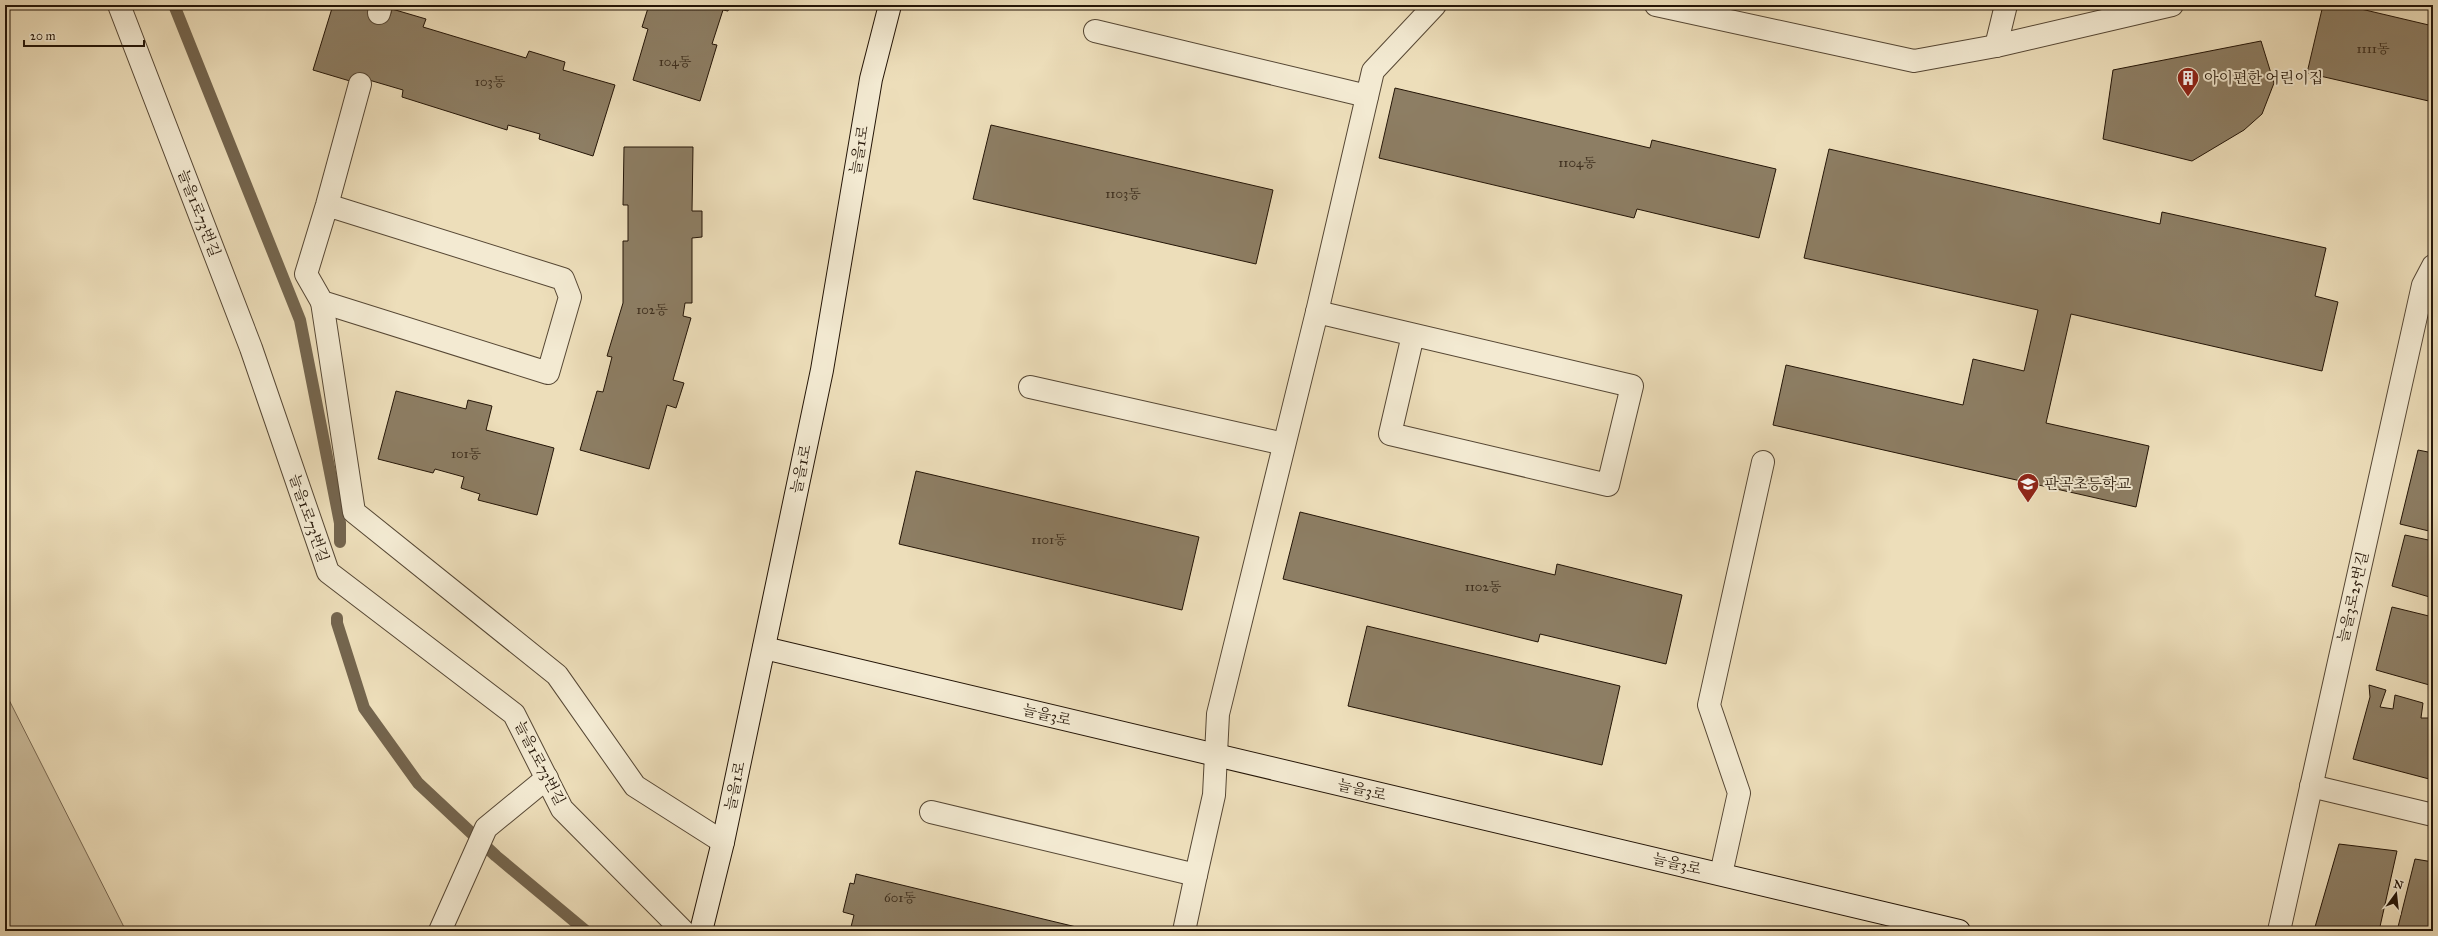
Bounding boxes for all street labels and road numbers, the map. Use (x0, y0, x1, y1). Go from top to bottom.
street label: 늘을1로 (846, 124, 872, 176)
street label: 늘을1로73번길 (174, 167, 224, 259)
street label: 늘을1로 (787, 442, 815, 495)
street label: 늘을1로73번길 (285, 471, 333, 565)
street label: 늘을3로25번길 (2334, 550, 2372, 644)
street label: 늘을3로 (1021, 701, 1074, 729)
street label: 늘을1로73번길 (511, 718, 569, 808)
street label: 늘을1로 (721, 759, 749, 812)
street label: 늘을3로 (1336, 776, 1389, 804)
street label: 늘을3로 (1651, 850, 1704, 878)

